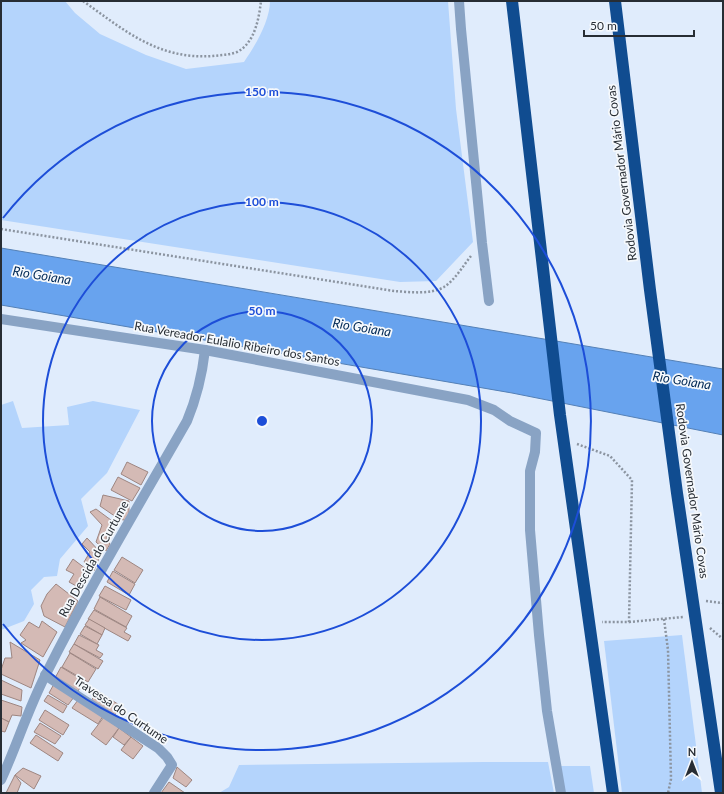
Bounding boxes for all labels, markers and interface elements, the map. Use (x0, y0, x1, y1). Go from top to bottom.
scale bar (584, 12, 694, 38)
text: 50 m (590, 18, 617, 33)
text: 150 m (245, 84, 279, 99)
street label: Rodovia Governador Mário Covas (603, 84, 640, 262)
text: 100 m (245, 194, 279, 209)
water label: Rio Goiana (12, 262, 73, 288)
text: 50 m (249, 303, 275, 318)
water label: Rio Goiana (332, 314, 393, 340)
street label: Rua Vereador Eulalio Ribeiro dos Santos (133, 318, 341, 369)
water label: Rio Goiana (652, 367, 713, 393)
street label: Rodovia Governador Mário Covas (673, 402, 712, 579)
centre of rings (255, 414, 269, 428)
street label: Rua Descida do Curtume (55, 498, 132, 620)
street label: Travessa do Curtume (71, 672, 171, 747)
north arrow (672, 742, 712, 782)
text: N (688, 745, 696, 758)

